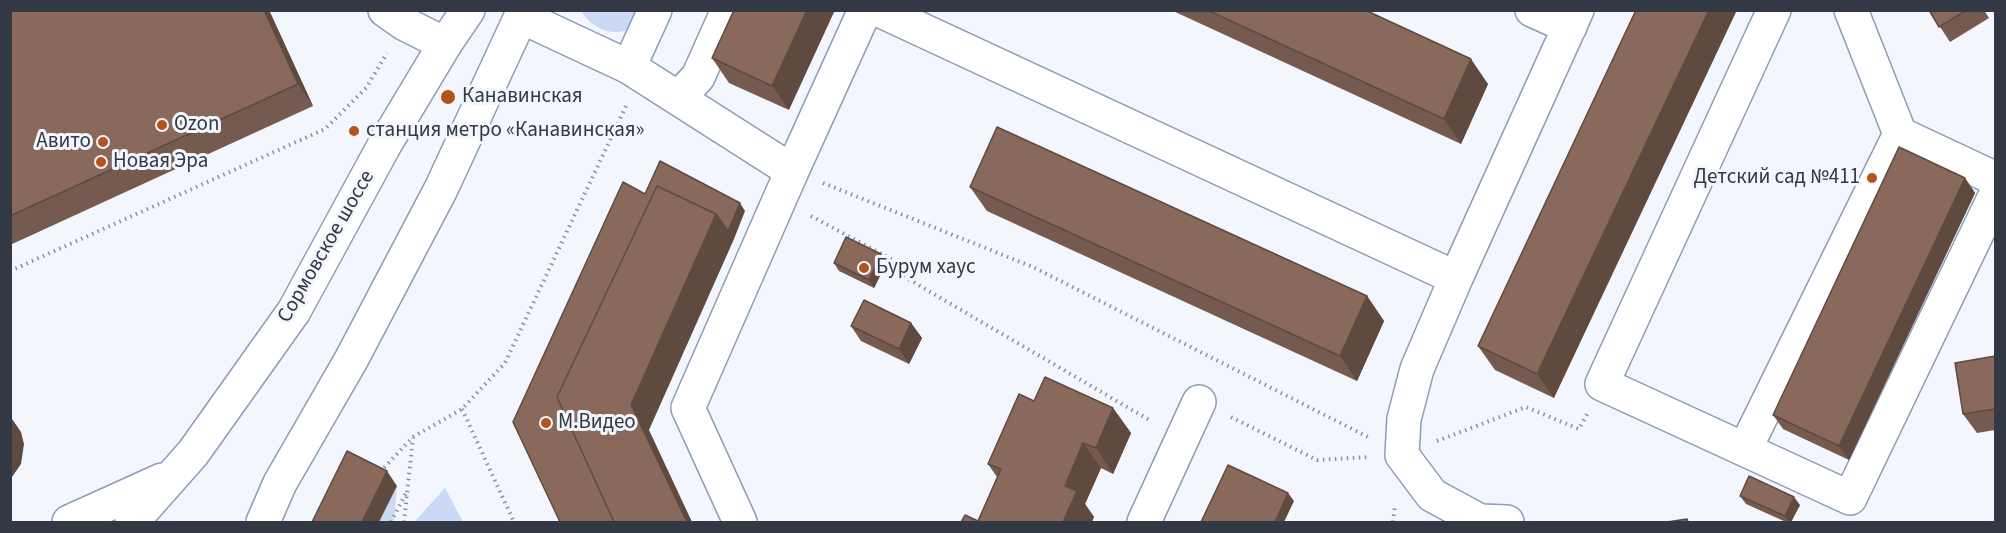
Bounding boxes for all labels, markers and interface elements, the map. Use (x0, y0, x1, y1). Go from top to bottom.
place label: Канавинская (462, 84, 583, 110)
marker: Канавинская (439, 88, 457, 106)
place label: Ozon (174, 112, 219, 138)
marker: Ozon (155, 118, 169, 132)
place label: станция метро «Канавинская» (366, 118, 645, 144)
marker: станция метро «Канавинская» (347, 124, 361, 138)
place label: Авито (36, 129, 91, 155)
marker: Авито (96, 135, 110, 149)
place label: Новая Эра (113, 149, 208, 175)
marker: Новая Эра (94, 155, 108, 169)
place label: Детский сад №411 (1694, 165, 1860, 191)
street label: Сормовское шоссе (273, 166, 381, 328)
marker: Детский сад №411 (1865, 171, 1879, 185)
place label: Бурум хаус (876, 255, 976, 281)
marker: Бурум хаус (857, 261, 871, 275)
place label: М.Видео (558, 410, 636, 436)
marker: М.Видео (539, 416, 553, 430)

